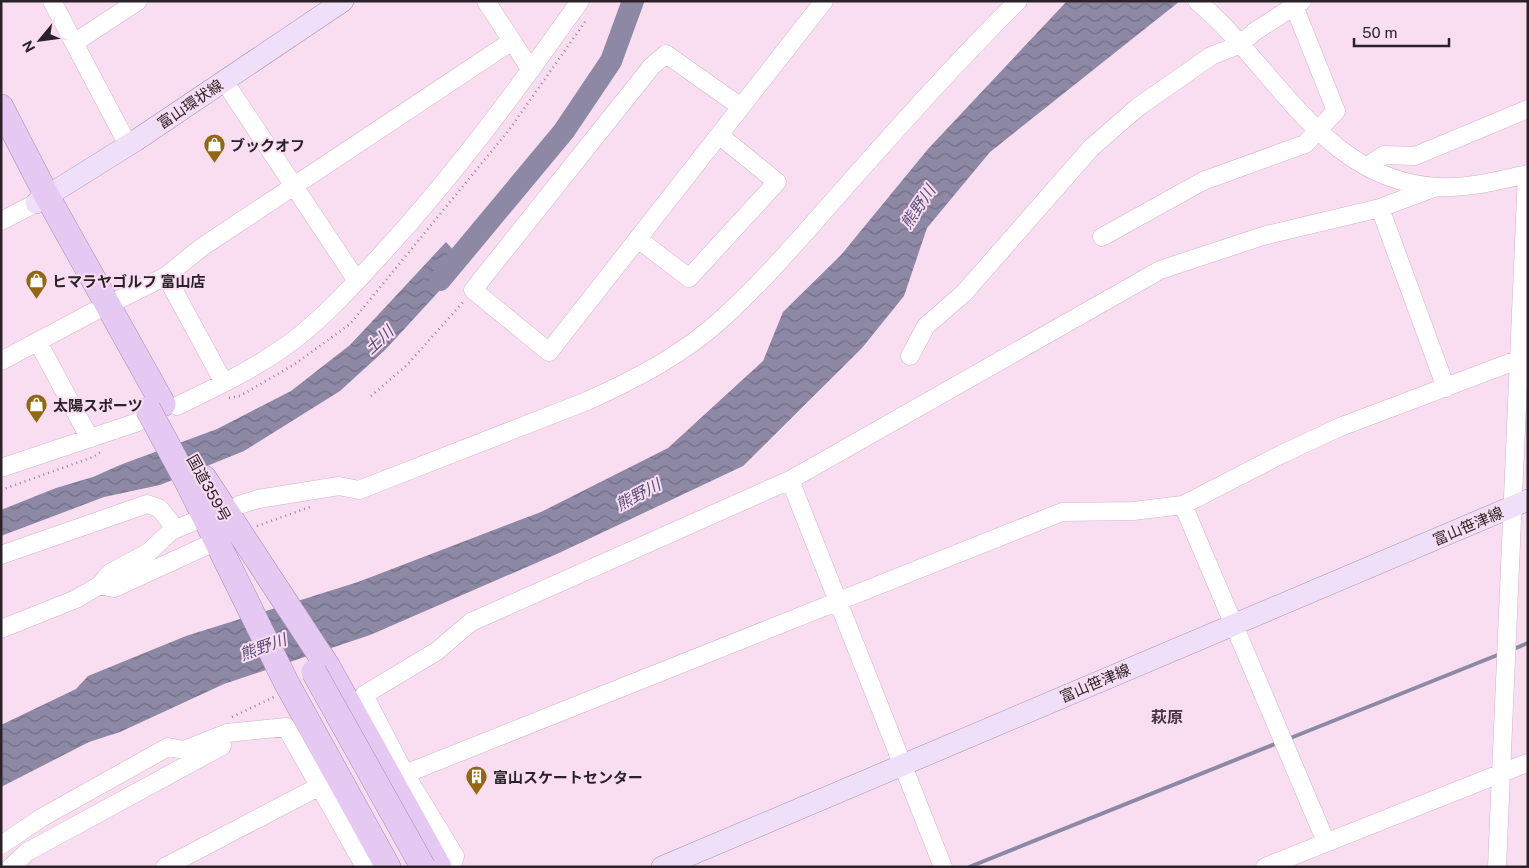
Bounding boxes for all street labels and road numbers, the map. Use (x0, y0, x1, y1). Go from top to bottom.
street label: 富山環状線 (154, 76, 226, 132)
street label: 国道359号 (184, 452, 234, 524)
street label: 富山笹津線 (1430, 504, 1506, 548)
street label: 富山笹津線 (1057, 661, 1133, 705)

